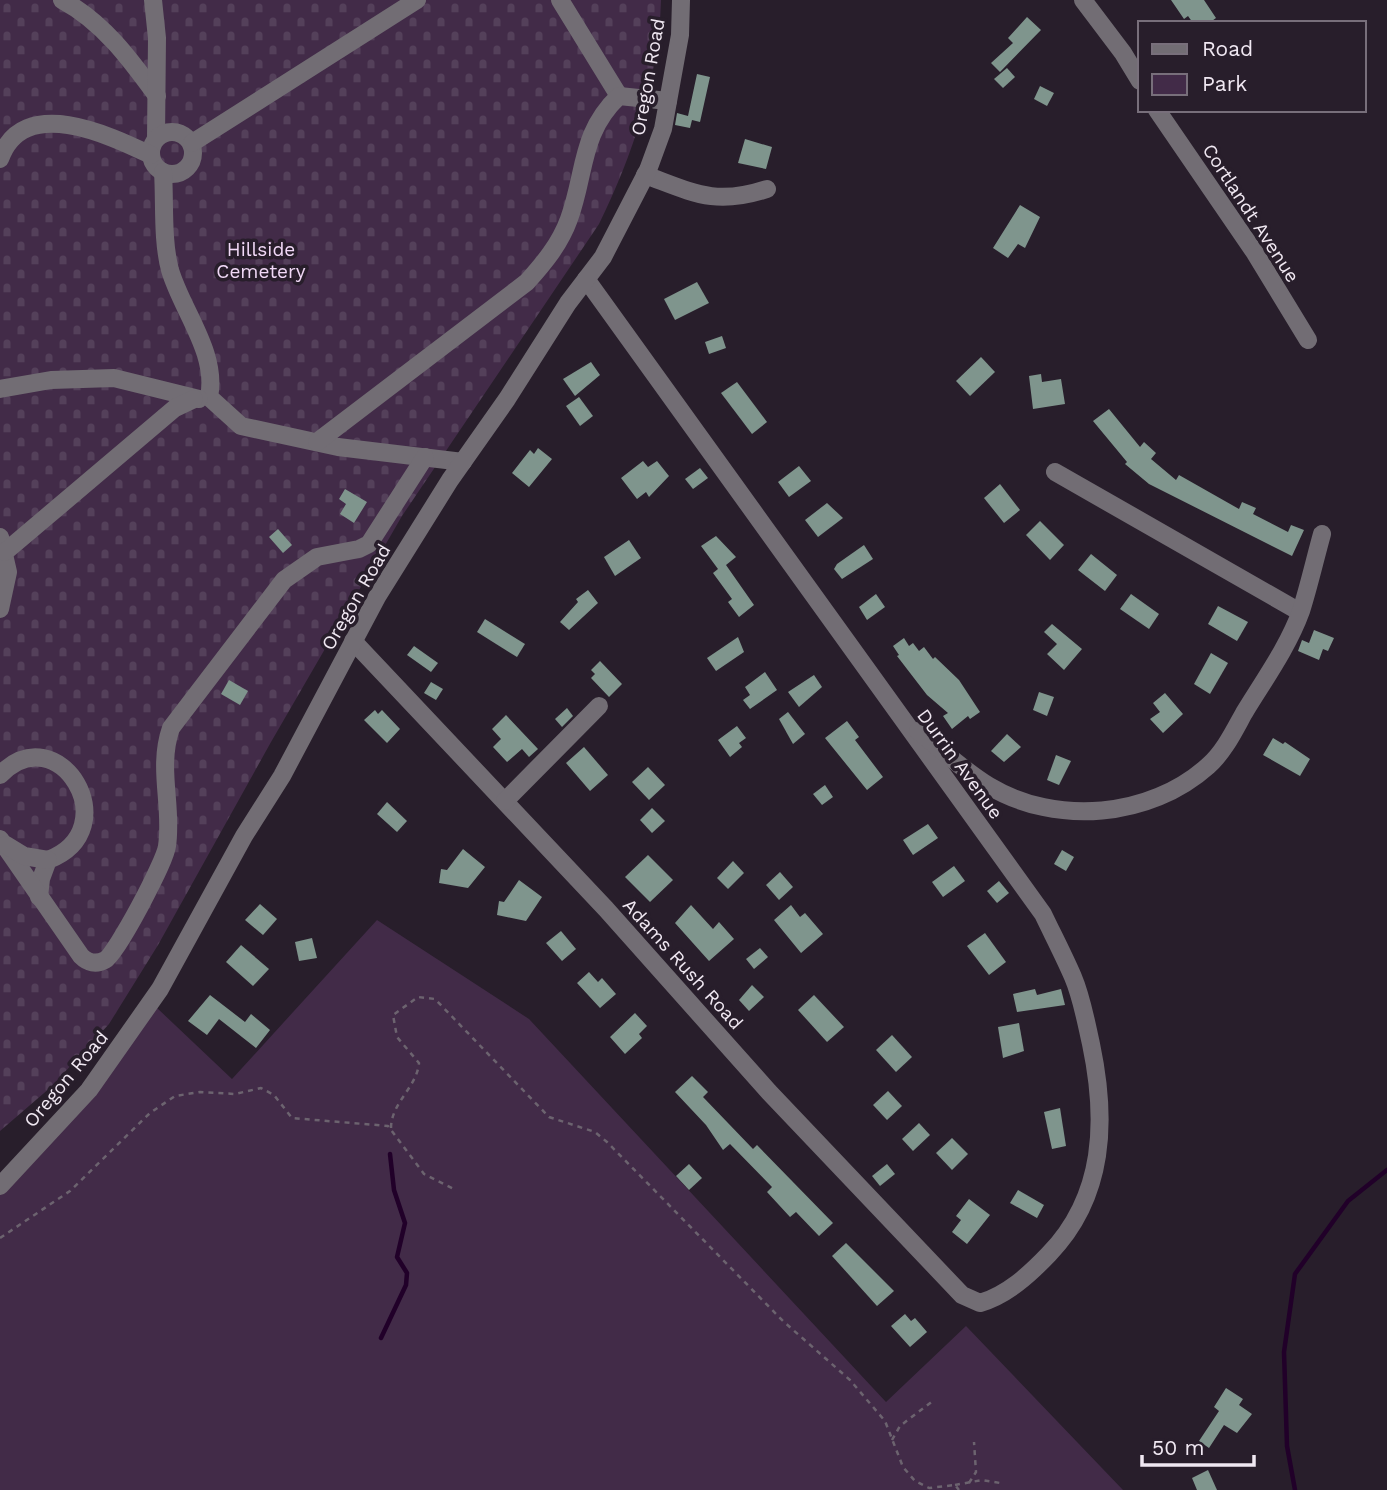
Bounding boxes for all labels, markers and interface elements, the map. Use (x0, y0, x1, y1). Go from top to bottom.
street label: Oregon Road (626, 17, 670, 137)
legend (1138, 21, 1366, 112)
text: Road (1202, 36, 1253, 61)
text: Park (1202, 71, 1247, 96)
street label: Cortlandt Avenue (1198, 139, 1304, 287)
park label: Hillside Cemetery (216, 238, 306, 283)
street label: Oregon Road (316, 540, 396, 654)
street label: Durrin Avenue (912, 704, 1008, 824)
street label: Adams Rush Road (618, 894, 748, 1034)
street label: Oregon Road (19, 1026, 113, 1132)
scale bar (1142, 1424, 1254, 1468)
text: 50 m (1152, 1435, 1204, 1460)

